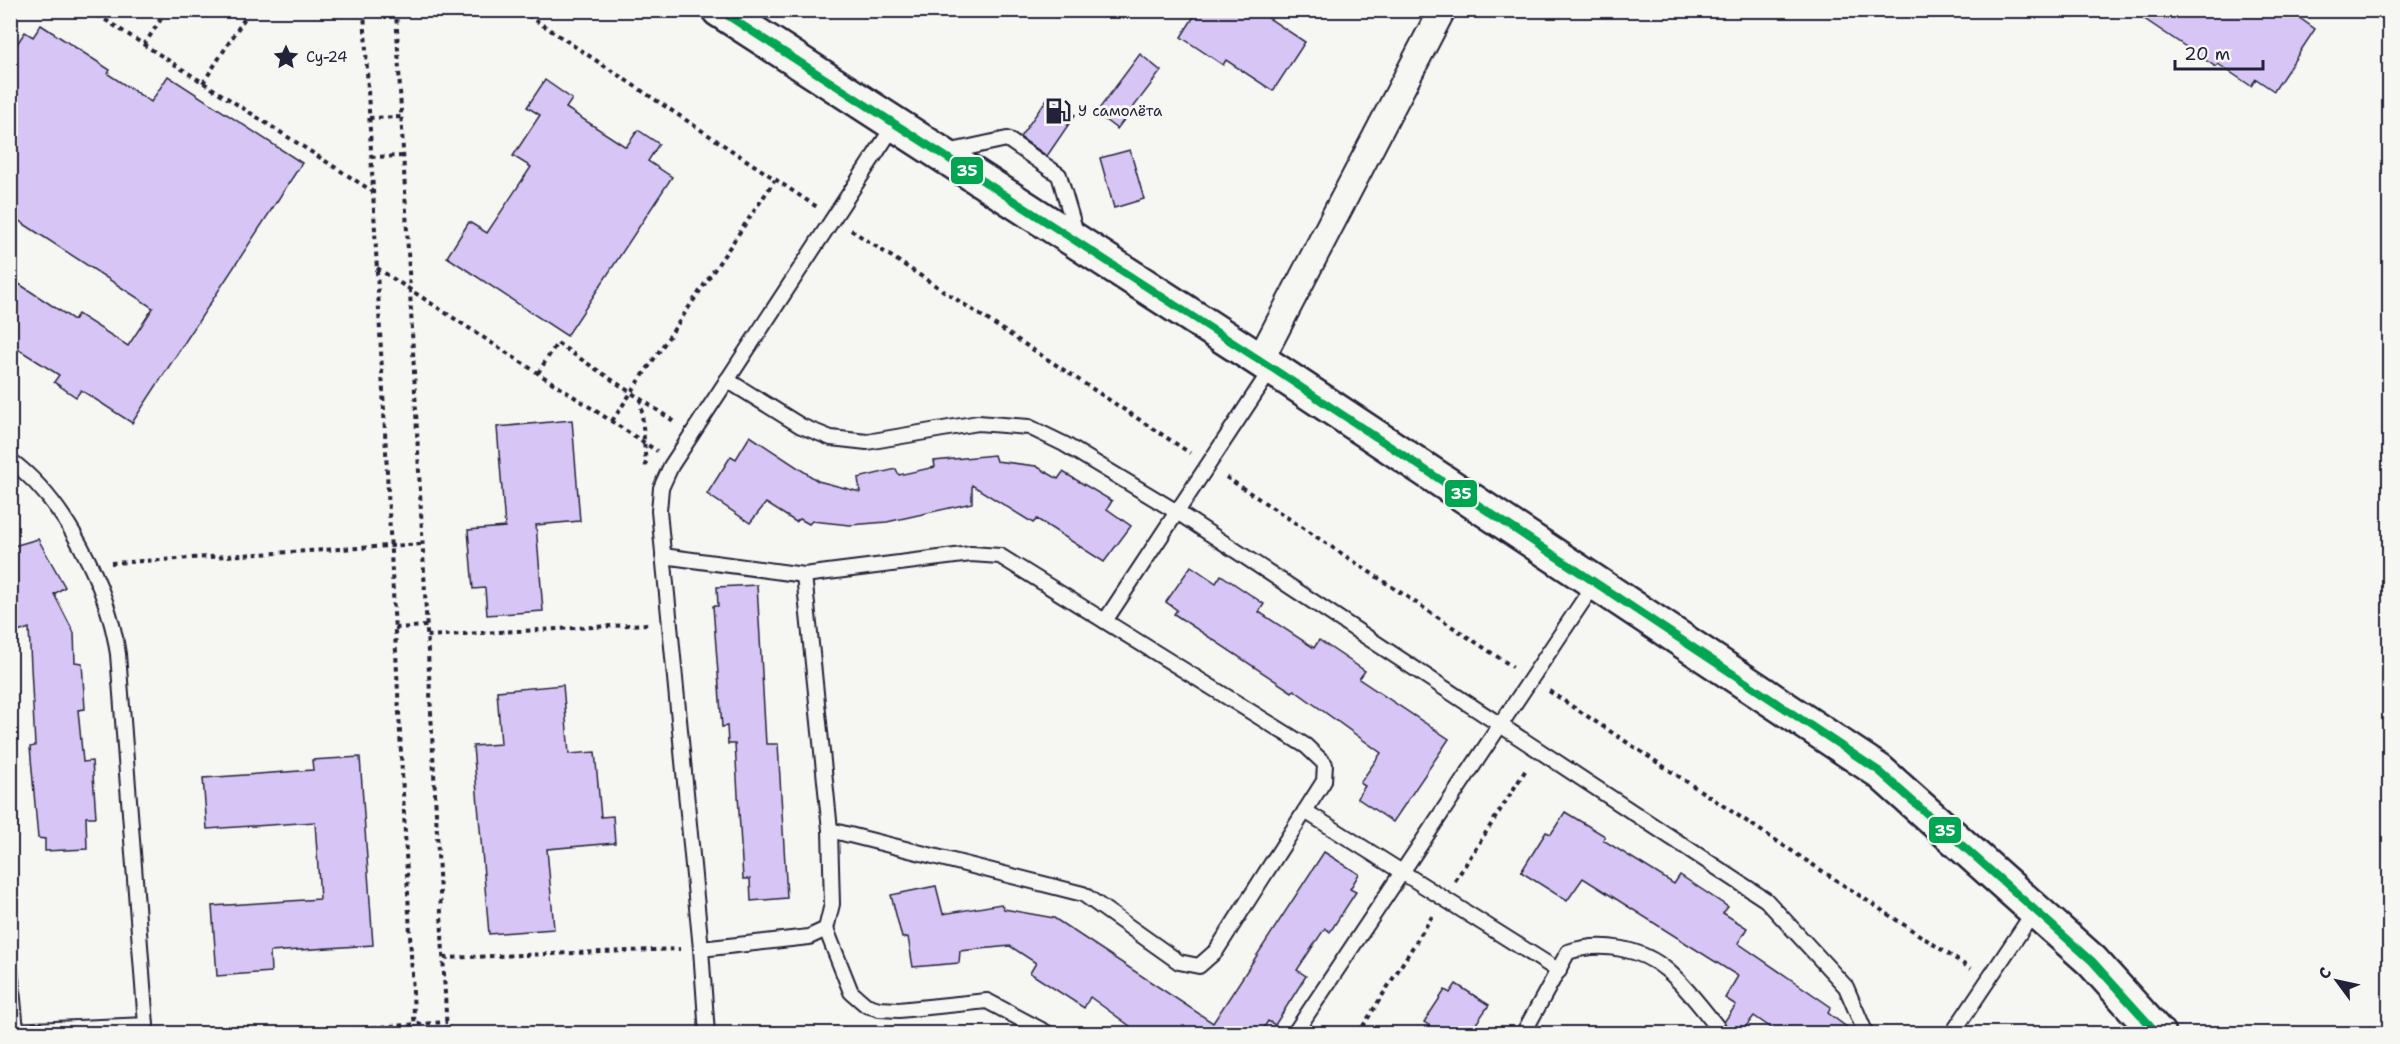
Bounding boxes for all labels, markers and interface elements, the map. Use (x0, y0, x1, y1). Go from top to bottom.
scale bar (2175, 33, 2264, 71)
place icon: Су-24 (271, 42, 301, 72)
text: 20 m (2184, 42, 2230, 66)
place label: Су-24 (306, 47, 348, 67)
fuel station icon: У самолёта (1043, 96, 1073, 126)
place label: У самолёта (1078, 101, 1163, 121)
line badge: 35 (950, 156, 984, 185)
text: 35 (956, 160, 978, 181)
line badge: 35 (1444, 479, 1478, 508)
text: 35 (1450, 483, 1472, 504)
line badge: 35 (1928, 816, 1962, 844)
text: 35 (1934, 820, 1956, 841)
north arrow (2307, 951, 2367, 1011)
text: С (2313, 963, 2336, 983)

